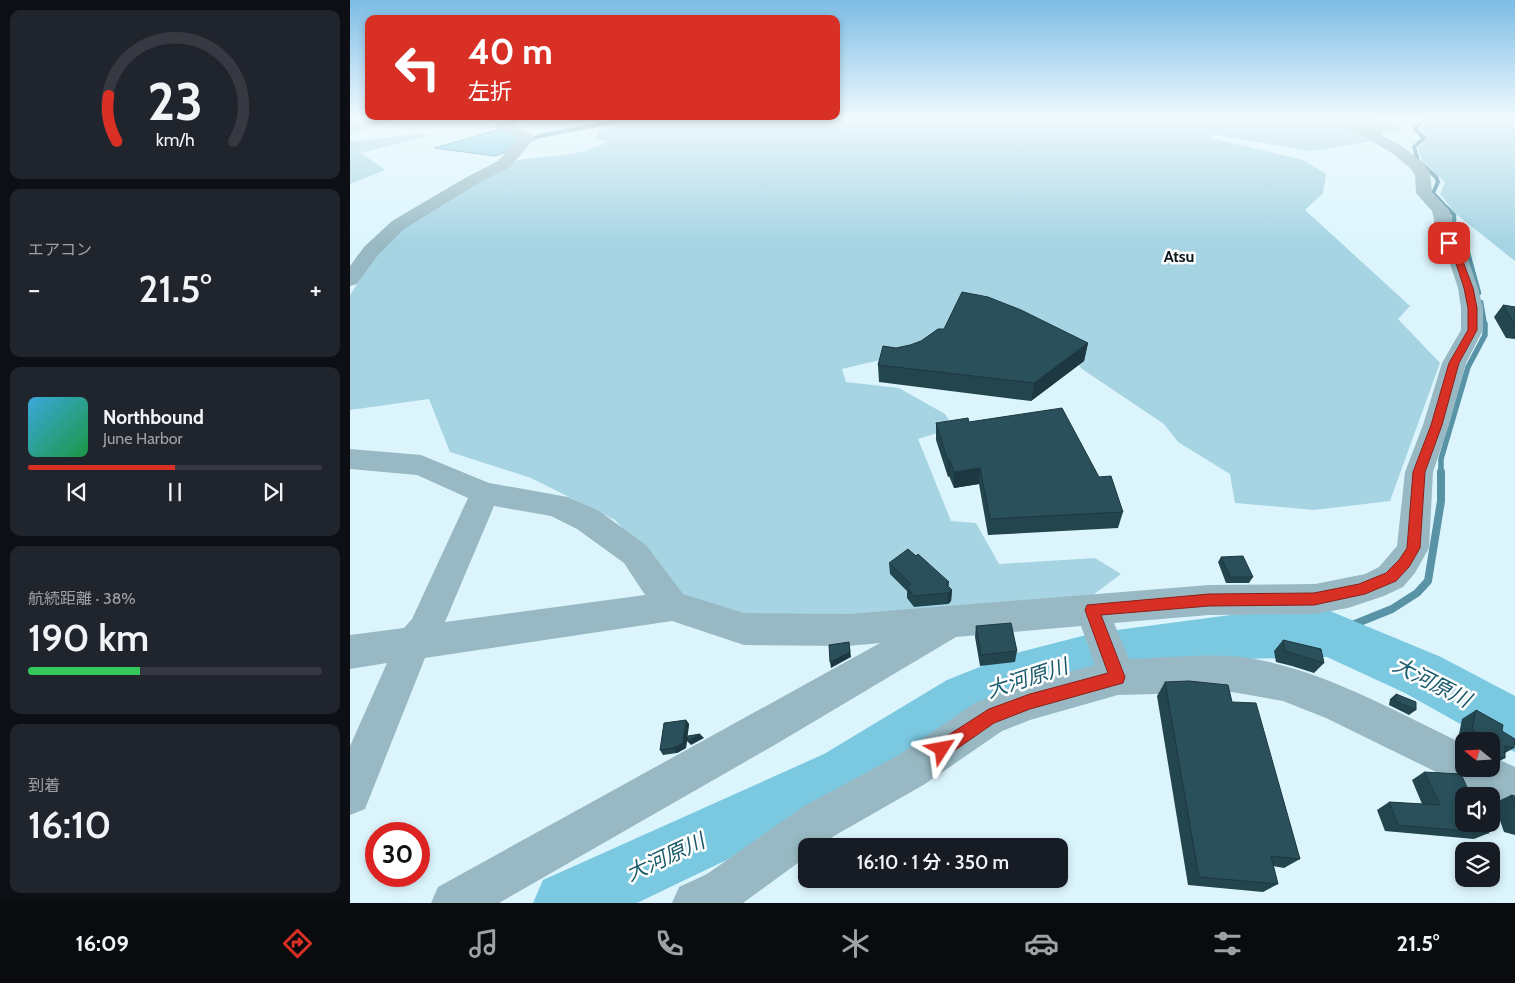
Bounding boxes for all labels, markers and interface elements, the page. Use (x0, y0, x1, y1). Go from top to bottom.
text: 40 m (468, 30, 553, 73)
icon: left (385, 35, 450, 100)
text: 23 (147, 70, 203, 133)
text: 左折 (468, 78, 512, 105)
text: km/h (155, 129, 195, 150)
pin (1428, 222, 1470, 264)
icon: arrive (1435, 229, 1463, 257)
text: エアコン (28, 240, 92, 259)
district label: Atsu (1164, 247, 1194, 266)
text: 21.5° (138, 265, 212, 312)
text: − (28, 272, 40, 306)
text: + (310, 272, 322, 306)
text: Northbound (103, 406, 204, 429)
text: June Harbor (103, 429, 183, 448)
icon: previous (63, 478, 91, 506)
icon: pause (161, 478, 189, 506)
icon: next (259, 478, 287, 506)
text: 航続距離 · 38% (28, 589, 136, 608)
text: 190 km (28, 614, 149, 661)
water label: 大河原川 (1389, 652, 1477, 713)
water label: 大河原川 (983, 653, 1073, 703)
position arrow (915, 722, 967, 774)
north arrow (1455, 732, 1500, 778)
map controls (1455, 732, 1500, 887)
text: 到着 (28, 776, 60, 795)
button: sound (1455, 787, 1500, 832)
text: 16:10 (28, 801, 111, 848)
speed limit sign: 30 (365, 822, 430, 887)
water label: 大河原川 (622, 827, 710, 886)
button: layers (1455, 842, 1500, 887)
text: 16:10 · 1 分 · 350 m (857, 851, 1009, 874)
icon: directions (280, 926, 315, 961)
icon: music (466, 926, 501, 961)
icon: phone (652, 926, 687, 961)
icon: climate (838, 926, 873, 961)
icon: car (1024, 926, 1059, 961)
icon: filters (1210, 926, 1245, 961)
text: 16:09 (76, 930, 129, 957)
text: 21.5° (1397, 930, 1439, 957)

